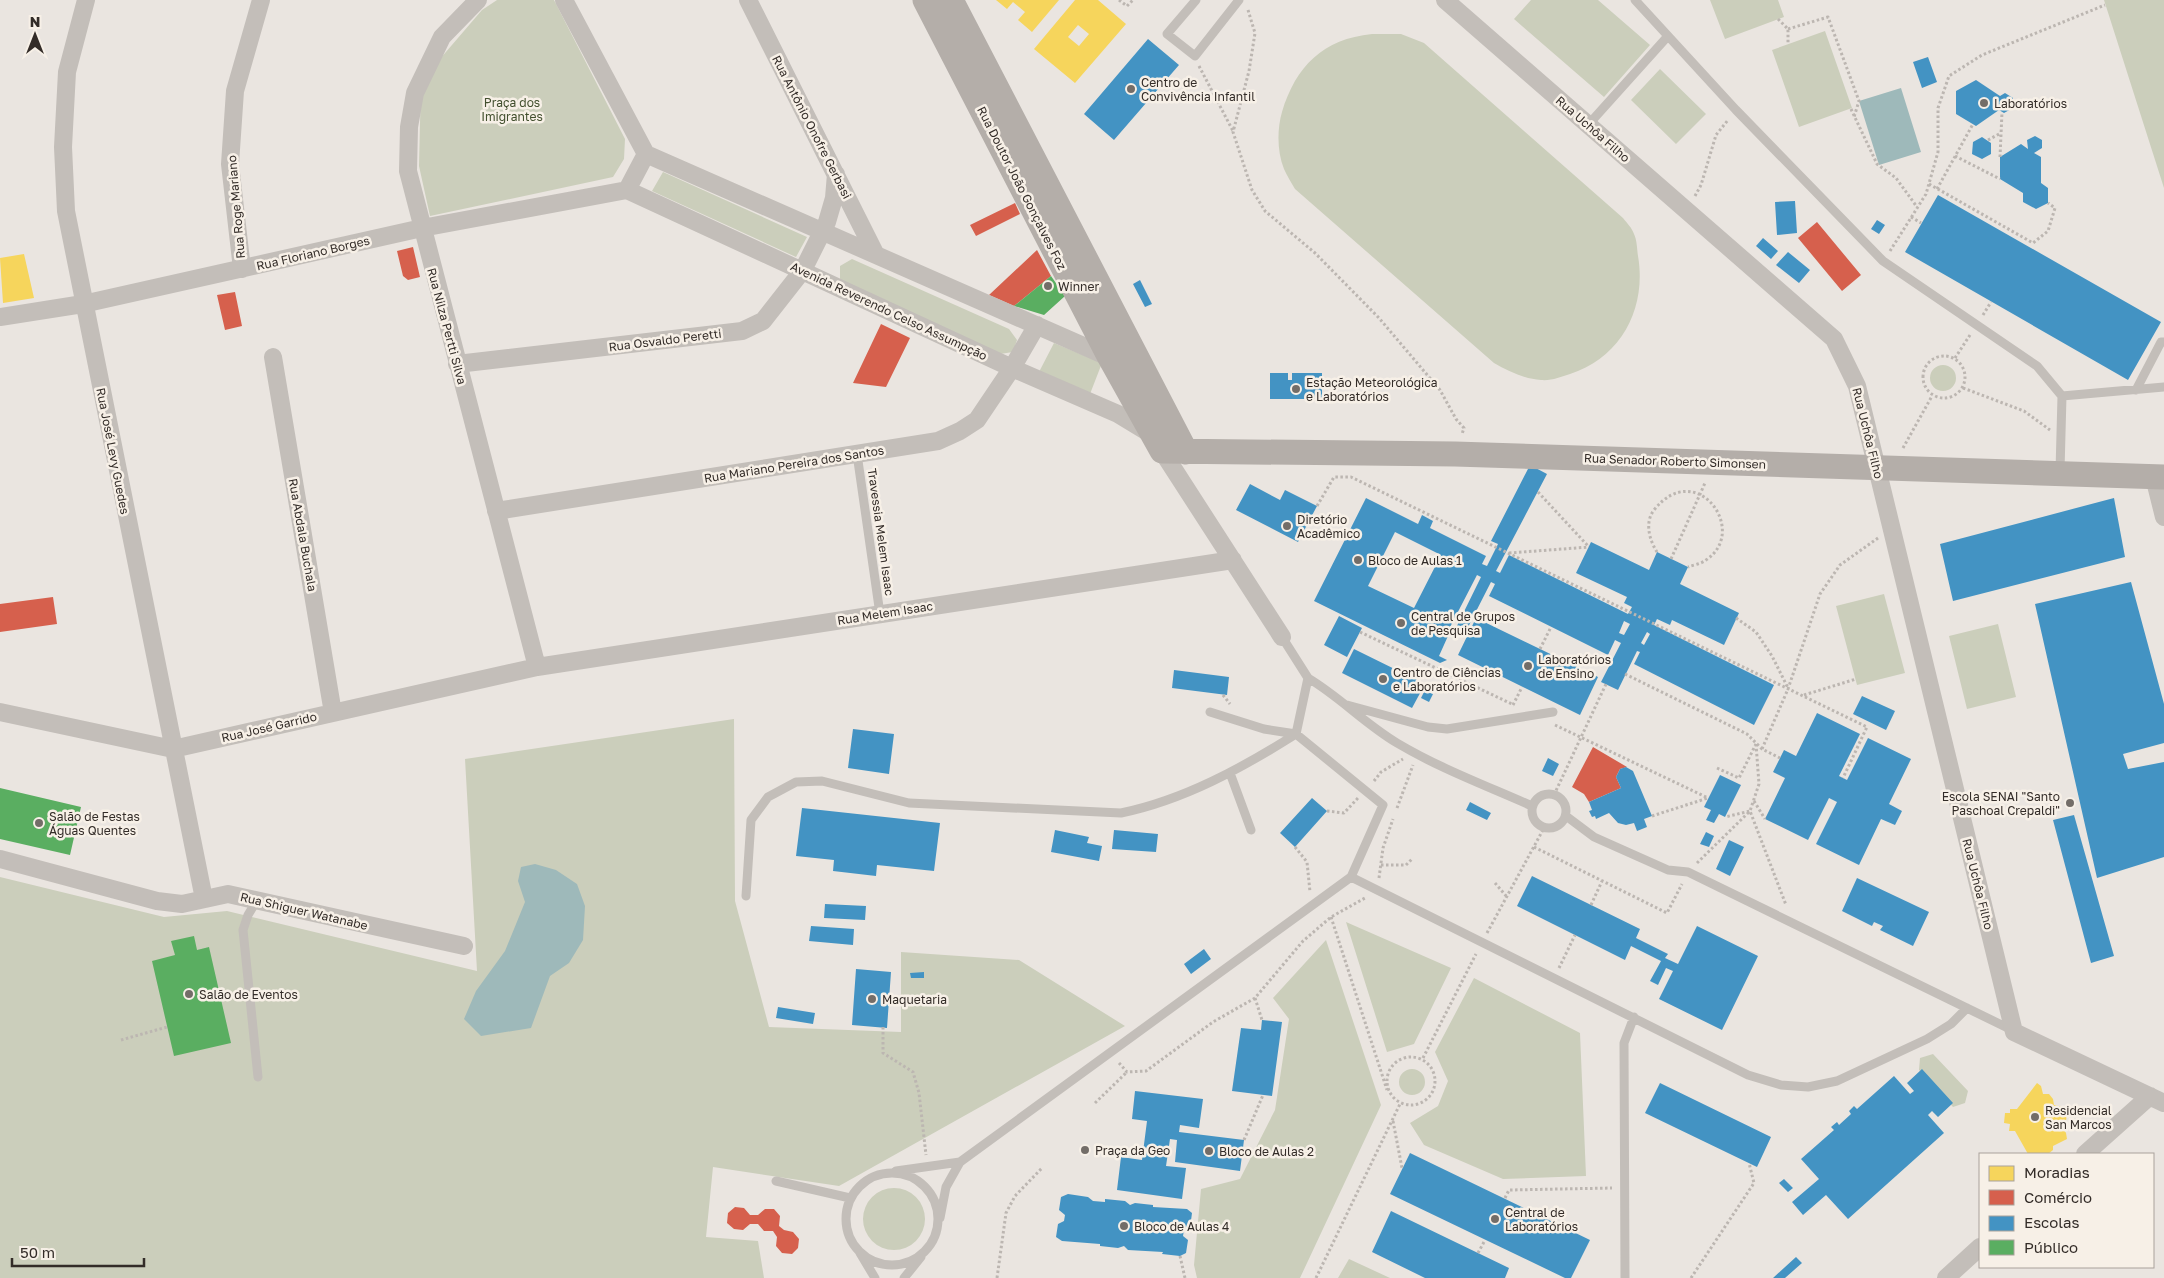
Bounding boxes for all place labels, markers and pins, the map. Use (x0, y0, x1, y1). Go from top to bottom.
place label: Centro de Convivência Infantil (1141, 75, 1255, 104)
marker: Centro de Convivência Infantil (1125, 83, 1137, 95)
place label: Laboratórios (1994, 96, 2067, 111)
marker: Laboratórios (1978, 97, 1990, 109)
place label: Winner (1058, 279, 1099, 294)
marker: Winner (1042, 280, 1054, 292)
place label: Estação Meteorológica e Laboratórios (1306, 375, 1438, 404)
marker: Estação Meteorológica e Laboratórios (1290, 383, 1302, 395)
place label: Diretório Acadêmico (1297, 512, 1360, 541)
marker: Diretório Acadêmico (1281, 520, 1293, 532)
place label: Bloco de Aulas 1 (1368, 553, 1462, 568)
marker: Bloco de Aulas 1 (1352, 554, 1364, 566)
place label: Central de Grupos de Pesquisa (1411, 609, 1515, 638)
marker: Central de Grupos de Pesquisa (1395, 617, 1407, 629)
place label: Laboratórios de Ensino (1538, 652, 1611, 681)
marker: Laboratórios de Ensino (1522, 660, 1534, 672)
place label: Centro de Ciências e Laboratórios (1393, 665, 1501, 694)
marker: Centro de Ciências e Laboratórios (1377, 673, 1389, 685)
place label: Escola SENAI "Santo Paschoal Crepaldi" (1942, 789, 2060, 818)
marker: Escola SENAI "Santo Paschoal Crepaldi" (2064, 797, 2076, 809)
place label: Salão de Festas Águas Quentes (49, 809, 140, 838)
marker: Salão de Festas Águas Quentes (33, 817, 45, 829)
place label: Salão de Eventos (199, 987, 298, 1002)
marker: Salão de Eventos (183, 988, 195, 1000)
place label: Maquetaria (882, 992, 947, 1007)
marker: Maquetaria (866, 993, 878, 1005)
place label: Residencial San Marcos (2045, 1103, 2112, 1132)
marker: Residencial San Marcos (2029, 1111, 2041, 1123)
place label: Praça da Geo (1095, 1143, 1170, 1158)
marker: Praça da Geo (1079, 1144, 1091, 1156)
place label: Bloco de Aulas 2 (1219, 1144, 1314, 1159)
marker: Bloco de Aulas 2 (1203, 1145, 1215, 1157)
place label: Central de Laboratórios (1505, 1205, 1578, 1234)
marker: Central de Laboratórios (1489, 1213, 1501, 1225)
place label: Bloco de Aulas 4 (1134, 1219, 1229, 1234)
marker: Bloco de Aulas 4 (1118, 1220, 1130, 1232)

